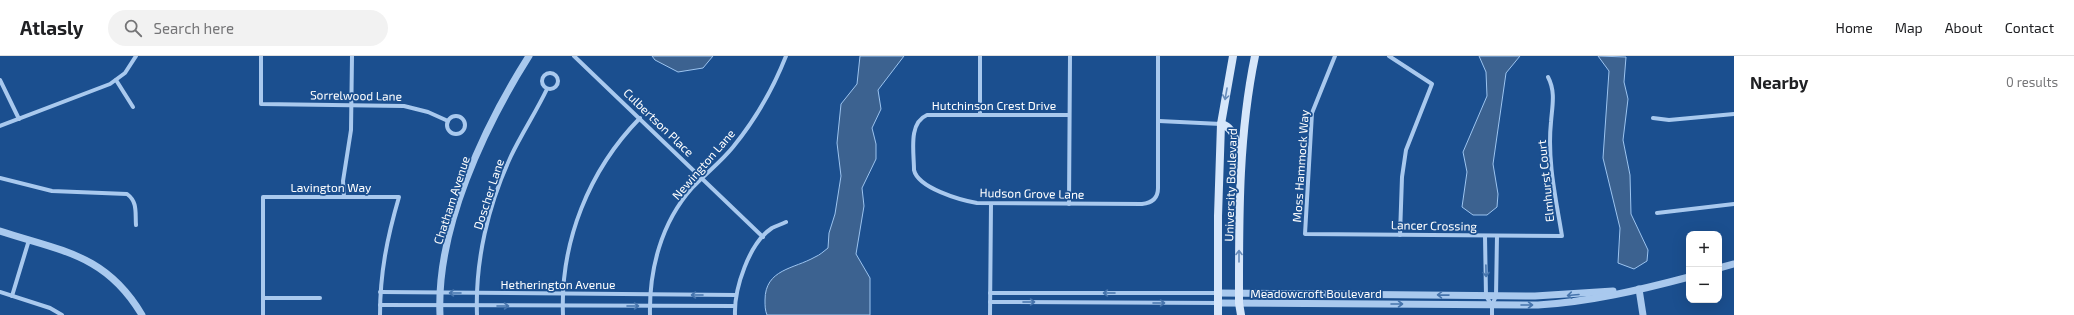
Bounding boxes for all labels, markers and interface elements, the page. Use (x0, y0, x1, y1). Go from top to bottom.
search box (108, 10, 388, 46)
text: Atlasly (20, 16, 84, 39)
icon: search (122, 17, 144, 39)
text: Search here (154, 19, 234, 37)
text: Home (1836, 19, 1873, 36)
text: Map (1895, 19, 1923, 36)
text: About (1945, 19, 1983, 36)
text: Contact (2005, 19, 2054, 36)
text: Nearby (1750, 72, 1808, 92)
text: 0 results (2006, 74, 2058, 90)
street label: Culbertson Place (621, 85, 697, 159)
street label: Sorrelwood Lane (310, 87, 402, 103)
one-way arrow (1222, 87, 1230, 100)
street label: Hutchinson Crest Drive (932, 98, 1056, 112)
street label: Moss Hammock Way (1289, 108, 1311, 223)
street label: Newington Lane (669, 126, 737, 202)
street label: University Boulevard (1221, 128, 1239, 242)
street label: Elmhurst Court (1534, 139, 1556, 223)
street label: Chatham Avenue (430, 154, 472, 246)
street label: Doscher Lane (470, 157, 506, 231)
street label: Lavington Way (291, 180, 372, 194)
street label: Hudson Grove Lane (979, 185, 1085, 201)
street label: Lancer Crossing (1391, 217, 1478, 233)
map controls (1686, 231, 1722, 303)
button: + (1686, 231, 1722, 267)
one-way arrow (1235, 250, 1243, 263)
one-way arrow (1482, 264, 1490, 277)
button: − (1686, 267, 1722, 303)
street label: Hetherington Avenue (501, 277, 615, 291)
street label: Meadowcroft Boulevard (1250, 286, 1382, 300)
one-way arrow (449, 289, 462, 297)
one-way arrow (1103, 289, 1116, 297)
one-way arrow (691, 291, 704, 299)
one-way arrow (1437, 291, 1450, 299)
one-way arrow (1567, 291, 1580, 298)
one-way arrow (1022, 298, 1035, 306)
one-way arrow (1152, 299, 1165, 307)
one-way arrow (1390, 300, 1403, 308)
one-way arrow (1520, 301, 1533, 309)
one-way arrow (496, 302, 509, 310)
one-way arrow (626, 302, 639, 310)

